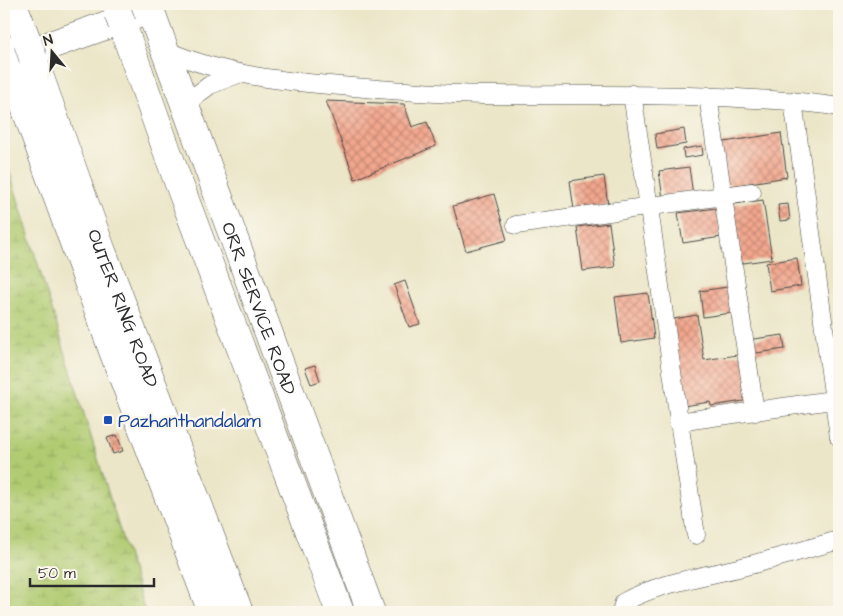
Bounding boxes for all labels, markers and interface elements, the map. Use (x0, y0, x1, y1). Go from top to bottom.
north arrow (28, 28, 78, 78)
text: N (41, 30, 56, 51)
street label: ORR SERVICE ROAD (214, 218, 302, 399)
street label: OUTER RING ROAD (80, 226, 165, 392)
place label: Pazhanthandalam (118, 408, 261, 435)
marker: Pazhanthandalam (102, 414, 114, 426)
scale bar (30, 556, 154, 588)
text: 50 m (38, 563, 76, 584)

